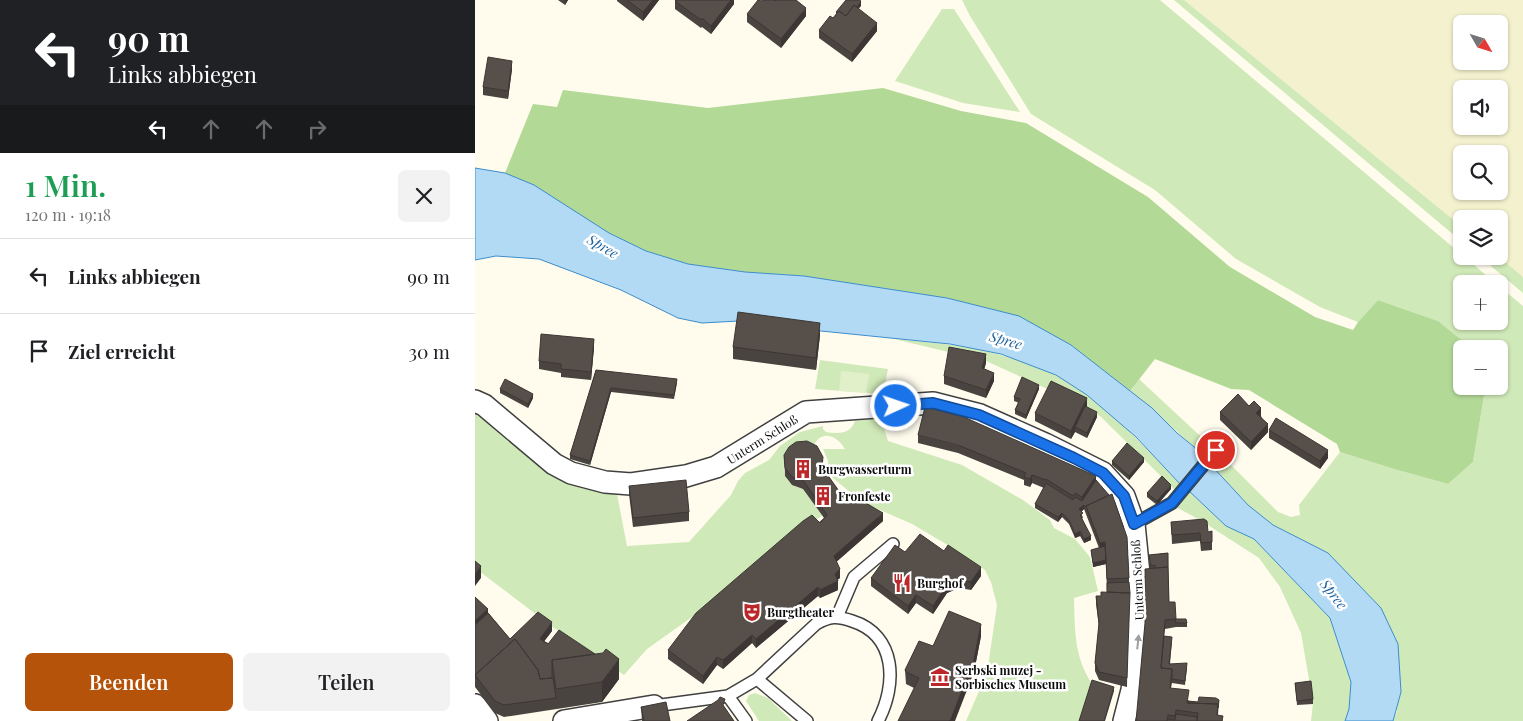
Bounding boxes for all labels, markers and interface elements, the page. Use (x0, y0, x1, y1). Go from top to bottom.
text: 90 m (108, 14, 190, 61)
north arrow (1453, 15, 1507, 70)
map controls (1453, 15, 1508, 395)
icon: left (25, 20, 90, 85)
text: Links abbiegen (108, 59, 257, 89)
button: sound (1453, 80, 1508, 135)
icon: left (144, 115, 172, 143)
icon: ahead (197, 115, 225, 143)
icon: ahead (250, 115, 278, 143)
icon: right (303, 115, 331, 143)
button: search (1453, 145, 1508, 200)
text: 1 Min. (25, 165, 106, 205)
button: close (398, 170, 450, 222)
text: 120 m · 19:18 (25, 204, 111, 225)
button: layers (1453, 210, 1508, 265)
water label: Spree (583, 229, 622, 262)
icon: left (25, 262, 53, 290)
text: Links abbiegen (68, 263, 201, 289)
text: 90 m (407, 263, 450, 289)
button: + (1453, 275, 1508, 330)
water label: Spree (987, 326, 1024, 354)
icon: arrive (25, 337, 53, 365)
text: Ziel erreicht (68, 338, 176, 364)
text: 30 m (408, 338, 450, 364)
button: − (1453, 340, 1508, 395)
position arrow (869, 379, 921, 431)
street label: Unterm Schloß (724, 411, 800, 467)
pin (1195, 429, 1237, 471)
icon: arrive (1202, 436, 1230, 464)
building icon: Burgwasserturm (792, 458, 814, 480)
place label: Burgwasserturm (818, 461, 912, 477)
building icon: Fronfeste (812, 485, 834, 507)
place label: Fronfeste (838, 488, 891, 504)
street label: Unterm Schloß (1127, 539, 1147, 621)
restaurant icon: Burghof (891, 572, 913, 594)
water label: Spree (1316, 574, 1352, 613)
place label: Burghof (917, 575, 965, 591)
theatre icon: Burgtheater (741, 601, 763, 623)
place label: Burgtheater (767, 604, 835, 620)
one-way arrow (1134, 634, 1142, 650)
button: Beenden (25, 653, 233, 711)
button: Teilen (243, 653, 450, 711)
place label: Serbski muzej - Sorbisches Museum (955, 662, 1066, 692)
museum icon: Serbski muzej - Sorbisches Museum (929, 666, 951, 688)

